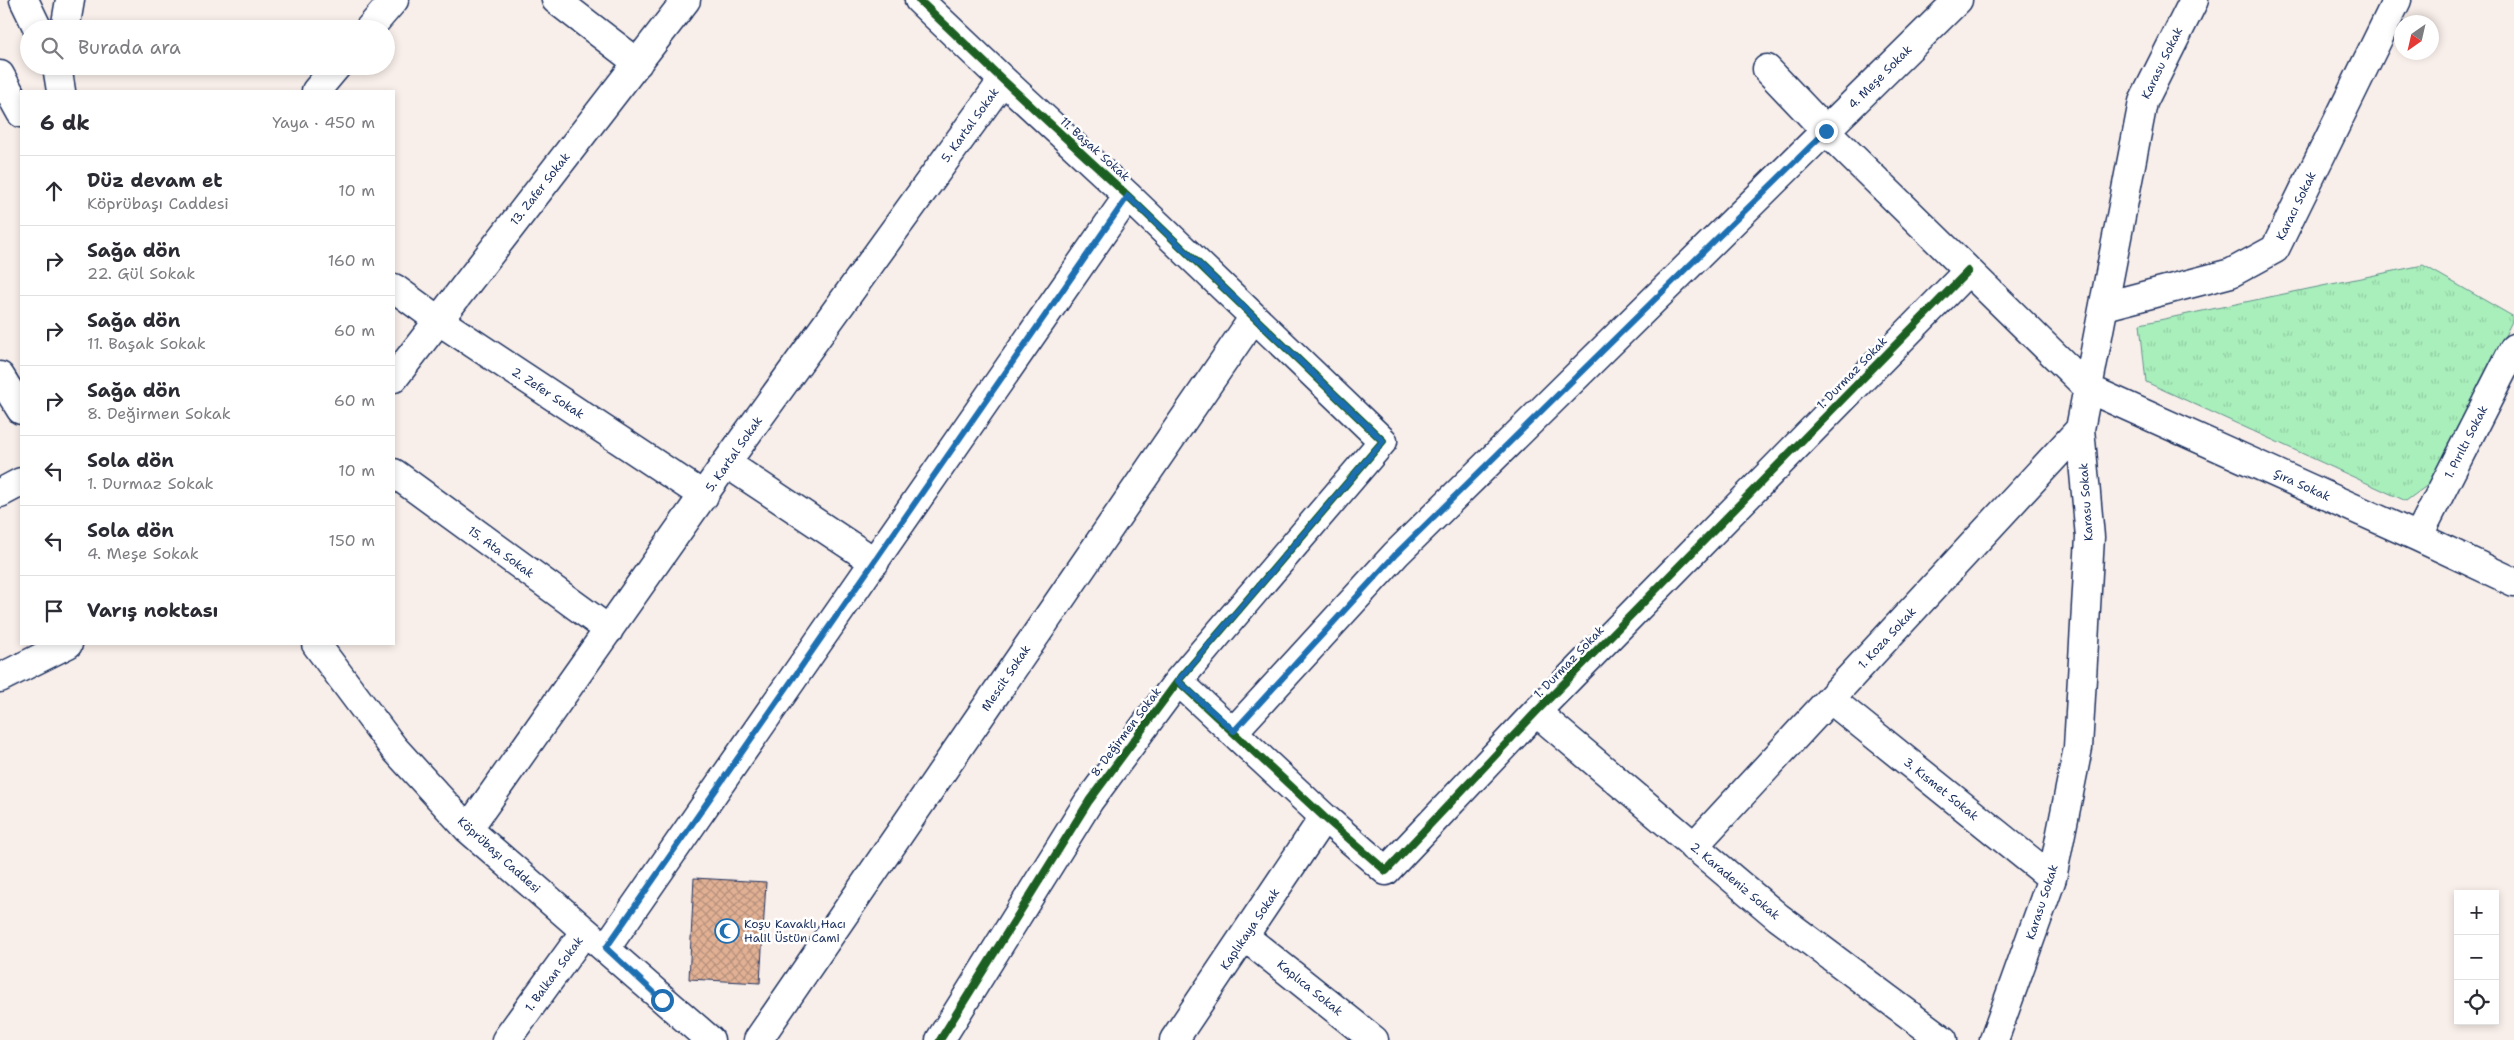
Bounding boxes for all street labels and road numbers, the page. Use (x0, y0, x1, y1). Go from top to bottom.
street label: Karasu Sokak (2138, 24, 2186, 102)
street label: 4. Meşe Sokak (1845, 42, 1915, 112)
street label: 5. Kartal Sokak (937, 84, 1003, 166)
street label: 11. Başak Sokak (1057, 113, 1134, 185)
street label: 13. Zafer Sokak (506, 149, 574, 229)
street label: Karacı Sokak (2272, 169, 2320, 243)
street label: 1. Durmaz Sokak (1813, 333, 1891, 413)
street label: 2. Zefer Sokak (509, 364, 587, 422)
street label: 1. Pırıltı Sokak (2441, 403, 2491, 481)
street label: 5. Kartal Sokak (702, 413, 766, 495)
street label: Karasu Sokak (2075, 462, 2097, 542)
street label: Şıra Sokak (2271, 465, 2333, 505)
street label: 15. Ata Sokak (465, 522, 538, 582)
street label: 1. Koza Sokak (1854, 604, 1920, 672)
street label: 1. Durmaz Sokak (1530, 622, 1608, 702)
street label: Mescit Sokak (978, 642, 1034, 714)
street label: 8. Değirmen Sokak (1087, 684, 1165, 780)
street label: 3. Kısmet Sokak (1900, 754, 1982, 824)
street label: Köprübaşı Caddesi (454, 813, 544, 897)
street label: 2. Karadeniz Sokak (1687, 839, 1783, 923)
street label: Karasu Sokak (2022, 862, 2062, 942)
street label: Kaplıkaya Sokak (1217, 885, 1283, 973)
street label: 1. Balkan Sokak (521, 933, 587, 1015)
street label: Kaplıca Sokak (1274, 957, 1346, 1020)

